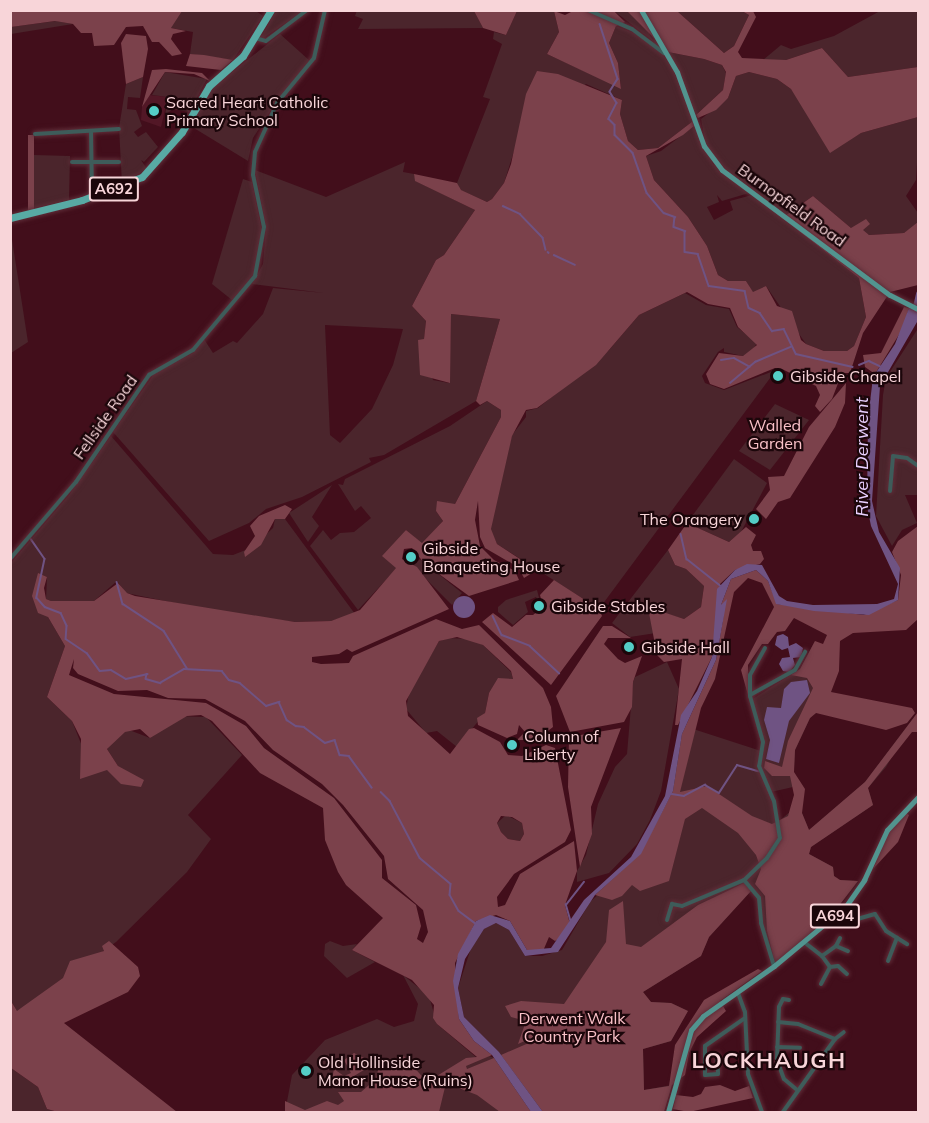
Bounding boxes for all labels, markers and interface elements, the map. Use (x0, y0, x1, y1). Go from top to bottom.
place label: Sacred Heart Catholic Primary School (166, 92, 328, 130)
marker: Sacred Heart Catholic Primary School (147, 104, 161, 118)
street label: Burnopfield Road (734, 159, 850, 251)
road number: A692 (88, 177, 140, 201)
place label: Gibside Chapel (790, 366, 901, 386)
marker: Gibside Chapel (771, 369, 785, 383)
street label: Fellside Road (69, 371, 141, 463)
water label: River Derwent (851, 397, 873, 517)
park label: Walled Garden (748, 415, 802, 453)
place label: The Orangery (640, 509, 742, 529)
marker: The Orangery (747, 512, 761, 526)
place label: Gibside Banqueting House (423, 538, 560, 576)
marker: Gibside Banqueting House (404, 550, 418, 564)
place label: Gibside Stables (551, 596, 666, 616)
marker: Gibside Stables (532, 599, 546, 613)
place label: Gibside Hall (641, 637, 730, 657)
marker: Gibside Hall (622, 640, 636, 654)
place label: Column of Liberty (524, 726, 599, 764)
marker: Column of Liberty (505, 738, 519, 752)
road number: A694 (810, 904, 860, 928)
park label: Derwent Walk Country Park (518, 1008, 626, 1046)
district label: LOCKHAUGH (691, 1048, 847, 1074)
place label: Old Hollinside Manor House (Ruins) (318, 1052, 473, 1090)
marker: Old Hollinside Manor House (Ruins) (299, 1064, 313, 1078)

